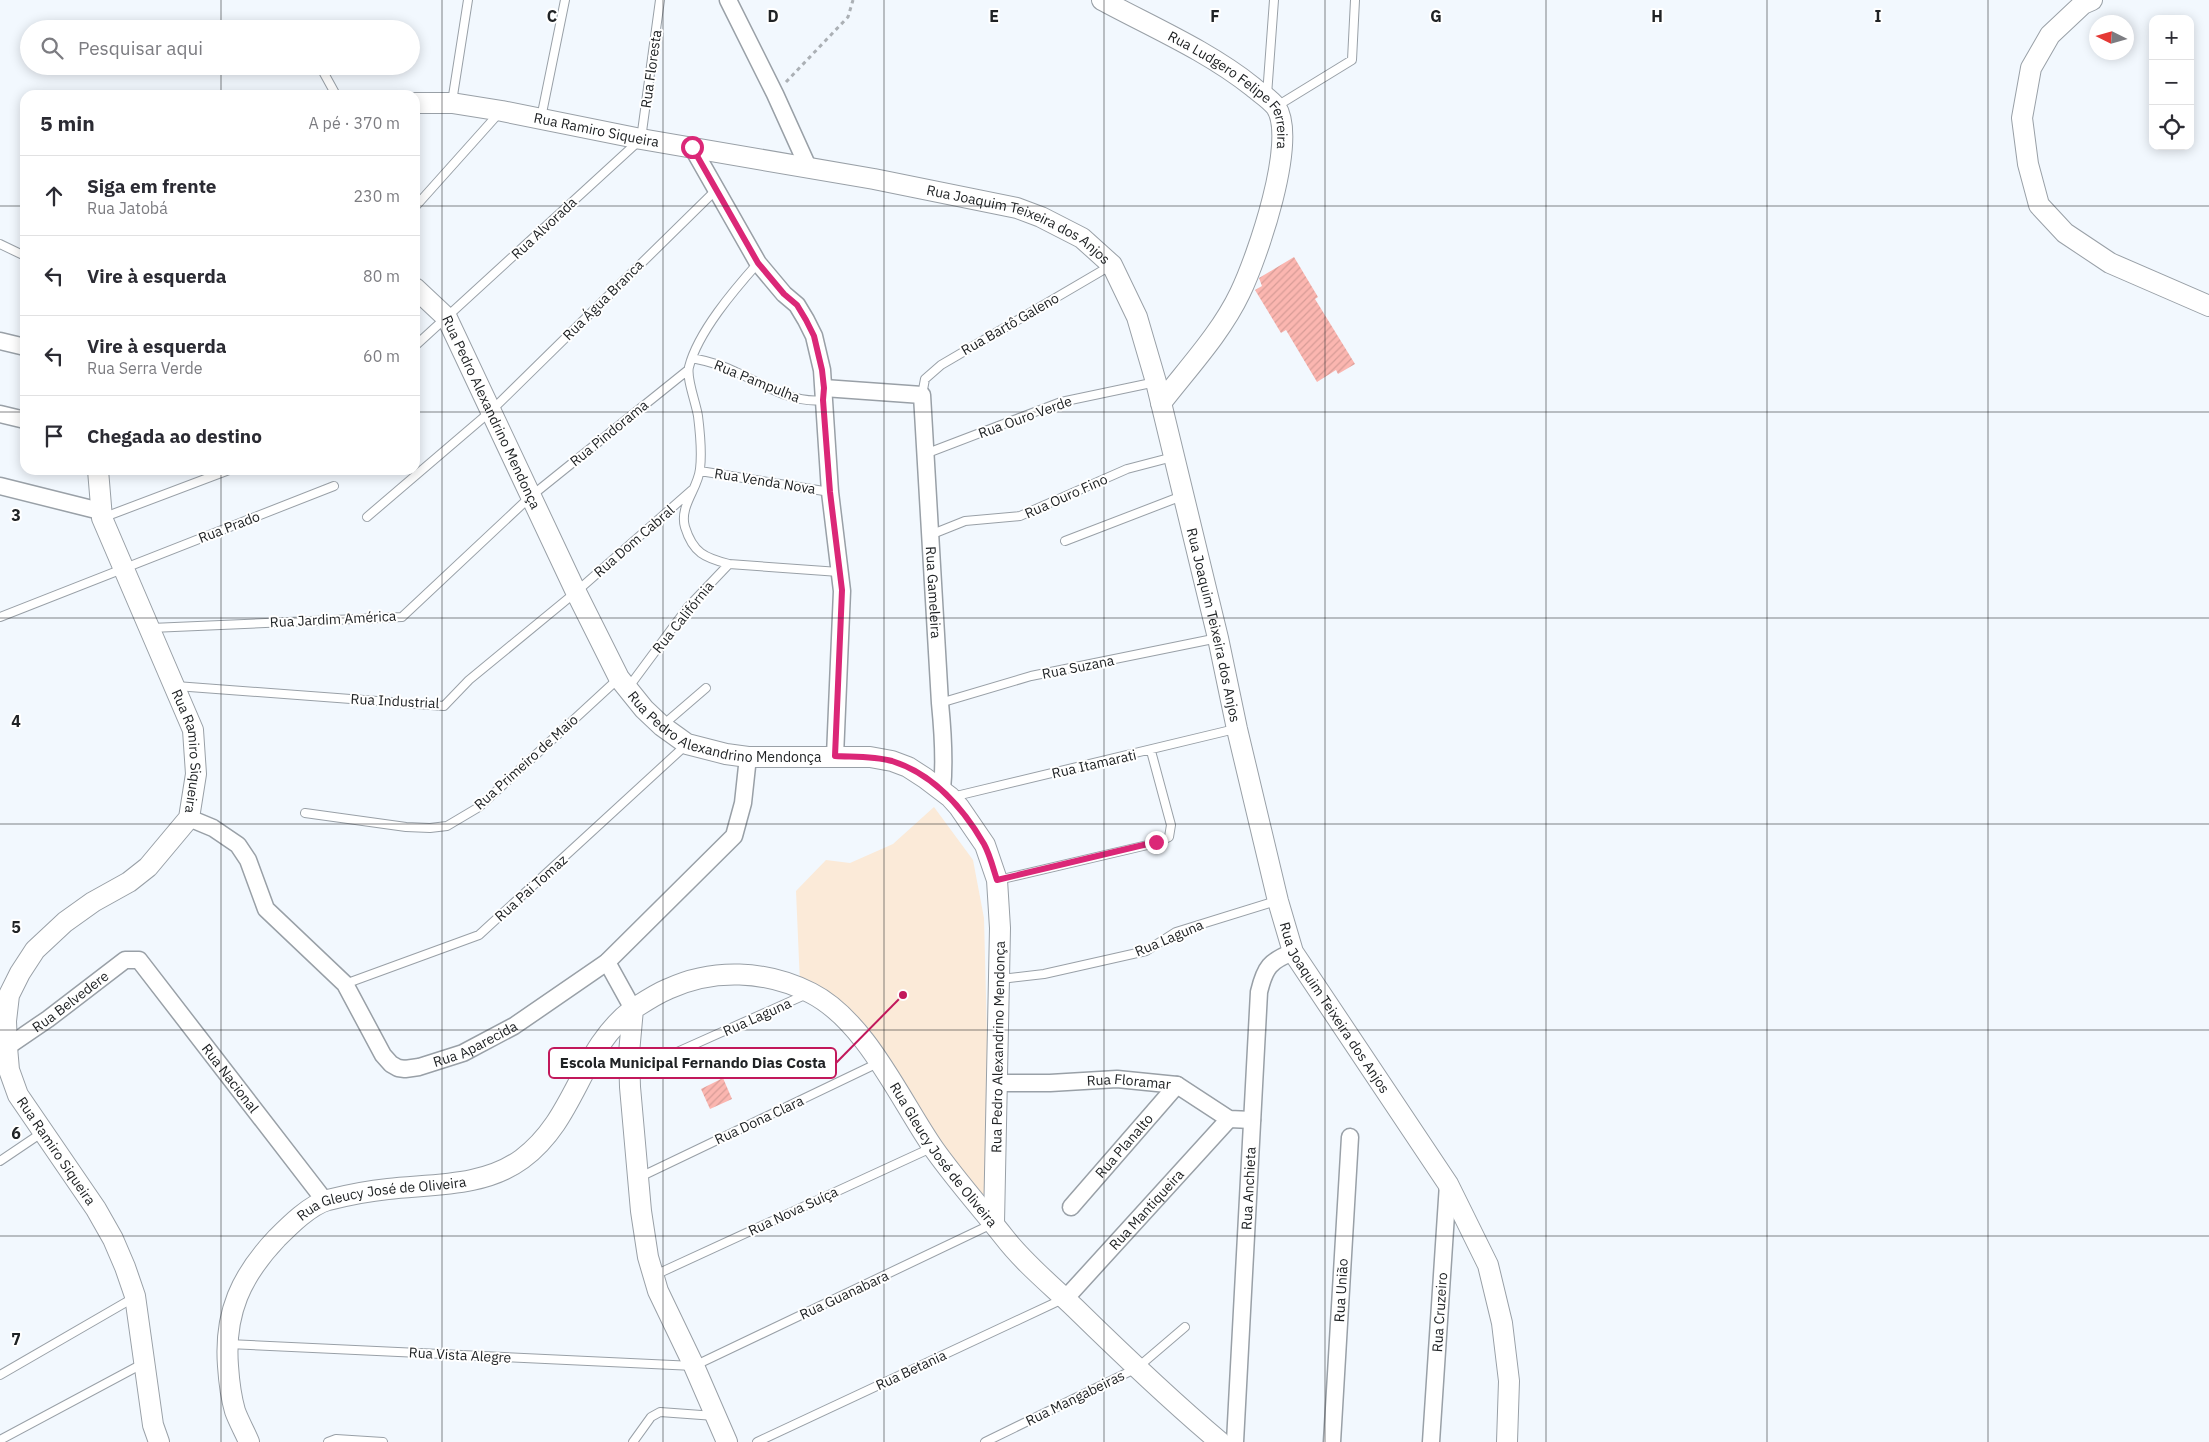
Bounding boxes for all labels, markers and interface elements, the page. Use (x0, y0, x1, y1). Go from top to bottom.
text: C (547, 6, 557, 26)
text: D (767, 6, 779, 26)
text: E (989, 6, 999, 26)
text: F (1210, 6, 1220, 26)
text: G (1430, 6, 1442, 26)
text: H (1651, 6, 1663, 26)
text: I (1875, 6, 1882, 26)
north arrow (2089, 15, 2134, 60)
map controls (2149, 15, 2194, 150)
button: + (2149, 15, 2194, 60)
search box (20, 20, 420, 75)
street label: Rua Ludgero Felipe Ferreira (1165, 27, 1291, 150)
street label: Rua Floresta (637, 28, 665, 109)
icon: search (38, 34, 66, 62)
text: Pesquisar aqui (78, 36, 203, 60)
button: − (2149, 60, 2194, 105)
button: locate (2149, 105, 2194, 150)
text: 5 min (40, 109, 95, 137)
street label: Rua Ramiro Siqueira (532, 109, 661, 151)
text: A pé · 370 m (309, 113, 400, 133)
route start (681, 136, 704, 159)
text: Siga em frente (87, 174, 217, 198)
street label: Rua Joaquim Teixeira dos Anjos (925, 181, 1114, 268)
icon: ahead (40, 182, 68, 210)
text: 230 m (353, 186, 400, 206)
street label: Rua Alvorada (507, 193, 581, 263)
text: Rua Jatobá (87, 198, 168, 218)
street label: Rua Água Branca (558, 255, 648, 344)
icon: left (40, 262, 68, 290)
text: Vire à esquerda (87, 264, 227, 288)
text: 80 m (363, 266, 400, 286)
street label: Rua Bartô Galeno (958, 289, 1062, 359)
street label: Rua Pedro Alexandrino Mendonça (438, 312, 545, 513)
text: Vire à esquerda (87, 334, 227, 358)
icon: left (40, 342, 68, 370)
text: 60 m (363, 346, 400, 366)
street label: Rua Pampulha (711, 356, 803, 407)
text: Rua Serra Verde (87, 358, 203, 378)
street label: Rua Ouro Verde (976, 392, 1075, 442)
street label: Rua Pindorama (566, 396, 652, 470)
icon: arrive (40, 422, 68, 450)
text: Chegada ao destino (87, 424, 262, 448)
street label: Rua Venda Nova (713, 464, 817, 498)
street label: Rua Ouro Fino (1022, 470, 1110, 522)
street label: Rua Dom Cabral (590, 501, 678, 581)
text: 3 (11, 505, 21, 525)
street label: Rua Prado (196, 507, 263, 547)
street label: Rua Joaquim Teixeira dos Anjos (1183, 526, 1244, 724)
street label: Rua Gameleira (922, 546, 945, 640)
street label: Rua Califórnia (648, 577, 718, 657)
street label: Rua Jardim América (269, 607, 397, 631)
street label: Rua Suzana (1040, 651, 1116, 683)
street label: Rua Ramiro Siqueira (168, 686, 205, 815)
street label: Rua Pedro Alexandrino Mendonça (624, 687, 822, 766)
street label: Rua Industrial (350, 690, 440, 712)
text: 4 (11, 711, 21, 731)
street label: Rua Primeiro de Maio (470, 711, 582, 813)
street label: Rua Itamarati (1050, 746, 1138, 782)
route end (1145, 831, 1168, 854)
street label: Rua Pai Tomaz (491, 850, 571, 925)
street label: Rua Laguna (1132, 915, 1207, 961)
text: 5 (11, 917, 21, 937)
street label: Rua Joaquim Teixeira dos Anjos (1276, 920, 1394, 1097)
street label: Rua Pedro Alexandrino Mendonça (987, 940, 1009, 1153)
street label: Rua Belvedere (29, 967, 112, 1036)
street label: Rua Laguna (720, 994, 794, 1040)
street label: Rua Aparecida (431, 1017, 521, 1071)
street label: Rua Nacional (198, 1040, 263, 1117)
callout: Escola Municipal Fernando Dias Costa (549, 1048, 836, 1078)
text: Escola Municipal Fernando Dias Costa (560, 1053, 827, 1072)
street label: Rua Floramar (1086, 1070, 1172, 1093)
street label: Rua Gleucy José de Oliveira (886, 1079, 1002, 1231)
street label: Rua Dona Clara (712, 1091, 807, 1148)
street label: Rua Ramiro Siqueira (13, 1093, 100, 1209)
street label: Rua Planalto (1091, 1110, 1157, 1182)
text: 6 (11, 1123, 21, 1143)
street label: Rua Anchieta (1237, 1146, 1260, 1230)
street label: Rua Mantiqueira (1105, 1165, 1188, 1254)
street label: Rua Gleucy José de Oliveira (293, 1172, 468, 1225)
street label: Rua Nova Suíça (745, 1182, 841, 1240)
street label: Rua União (1330, 1258, 1352, 1323)
street label: Rua Guanabara (796, 1266, 892, 1324)
street label: Rua Cruzeiro (1428, 1272, 1451, 1353)
text: 7 (11, 1329, 21, 1349)
street label: Rua Vista Alegre (408, 1343, 512, 1367)
street label: Rua Betania (873, 1346, 950, 1394)
street label: Rua Mangabeiras (1023, 1366, 1128, 1430)

